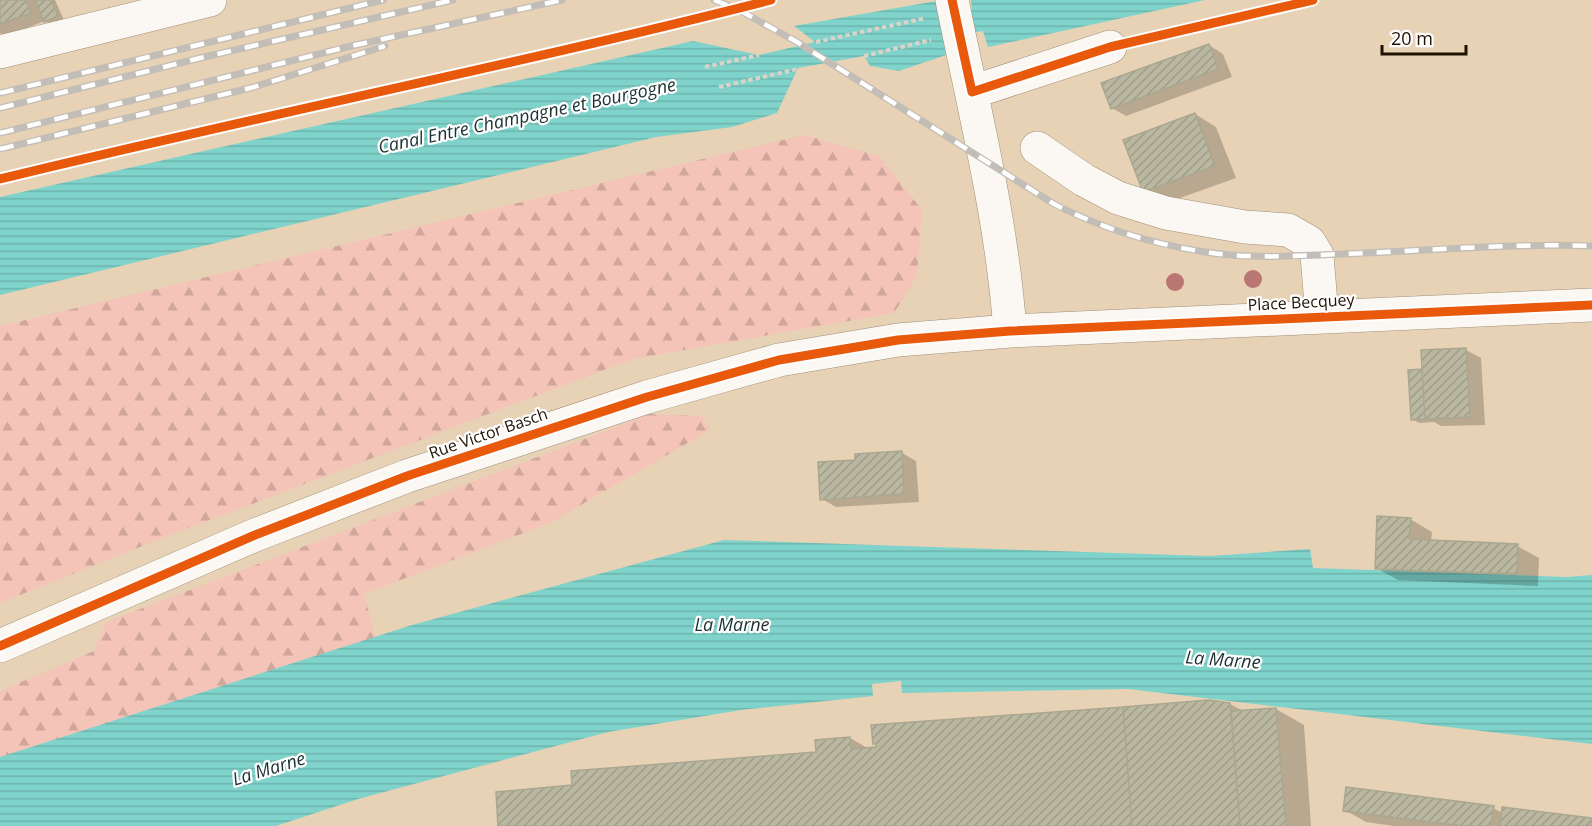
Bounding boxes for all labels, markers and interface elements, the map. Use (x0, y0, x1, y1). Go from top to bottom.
scale bar (1382, 18, 1466, 56)
text: 20 m (1391, 26, 1433, 50)
water label: Canal Entre Champagne et Bourgogne (376, 72, 678, 158)
street label: Place Becquey (1247, 288, 1356, 316)
street label: Rue Victor Basch (426, 402, 550, 464)
water label: La Marne (694, 612, 770, 636)
water label: La Marne (1185, 644, 1261, 674)
water label: La Marne (229, 746, 308, 791)

